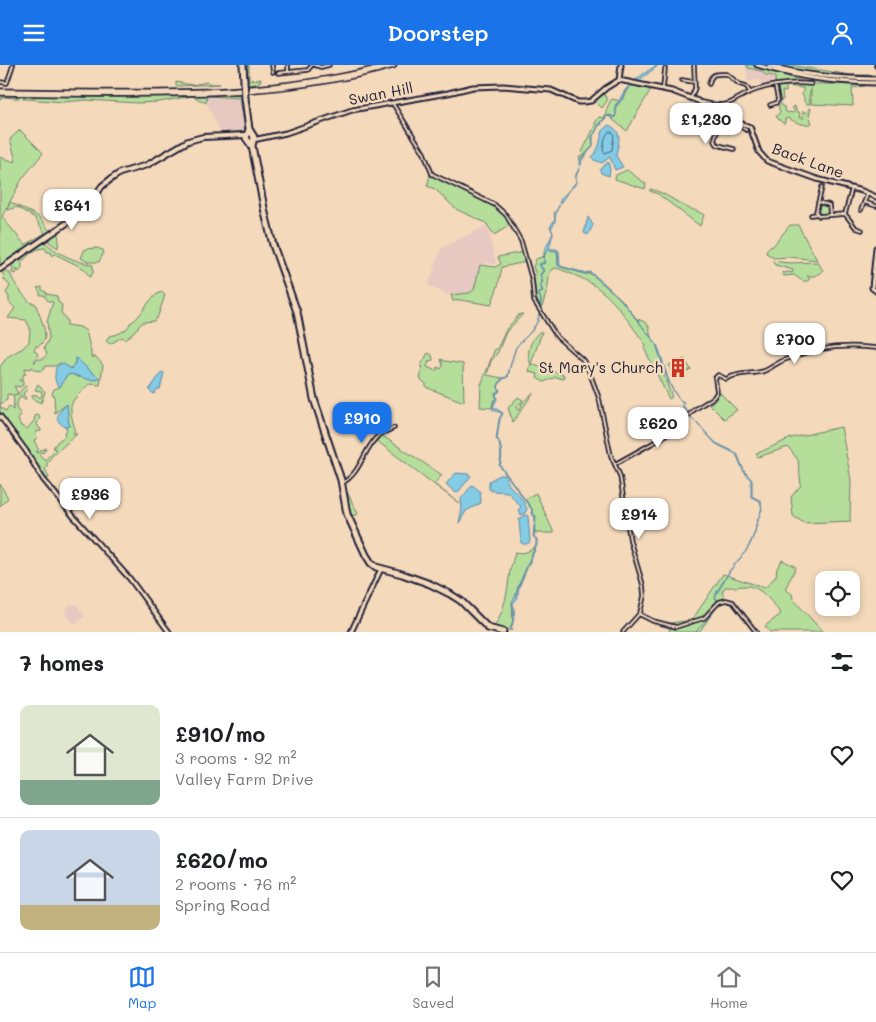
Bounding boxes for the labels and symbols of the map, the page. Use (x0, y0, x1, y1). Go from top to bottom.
street label: Swan Hill (347, 77, 415, 109)
pin: £1,230 (665, 103, 747, 145)
street label: Back Lane (770, 138, 847, 182)
pin: £641 (42, 189, 102, 231)
pin: £700 (765, 323, 825, 365)
place label: St Mary's Church (539, 357, 663, 377)
building icon: St Mary's Church (667, 357, 689, 379)
pin: £910 (332, 401, 392, 444)
pin: £620 (628, 407, 688, 449)
pin: £936 (60, 477, 120, 520)
pin: £914 (609, 497, 669, 540)

